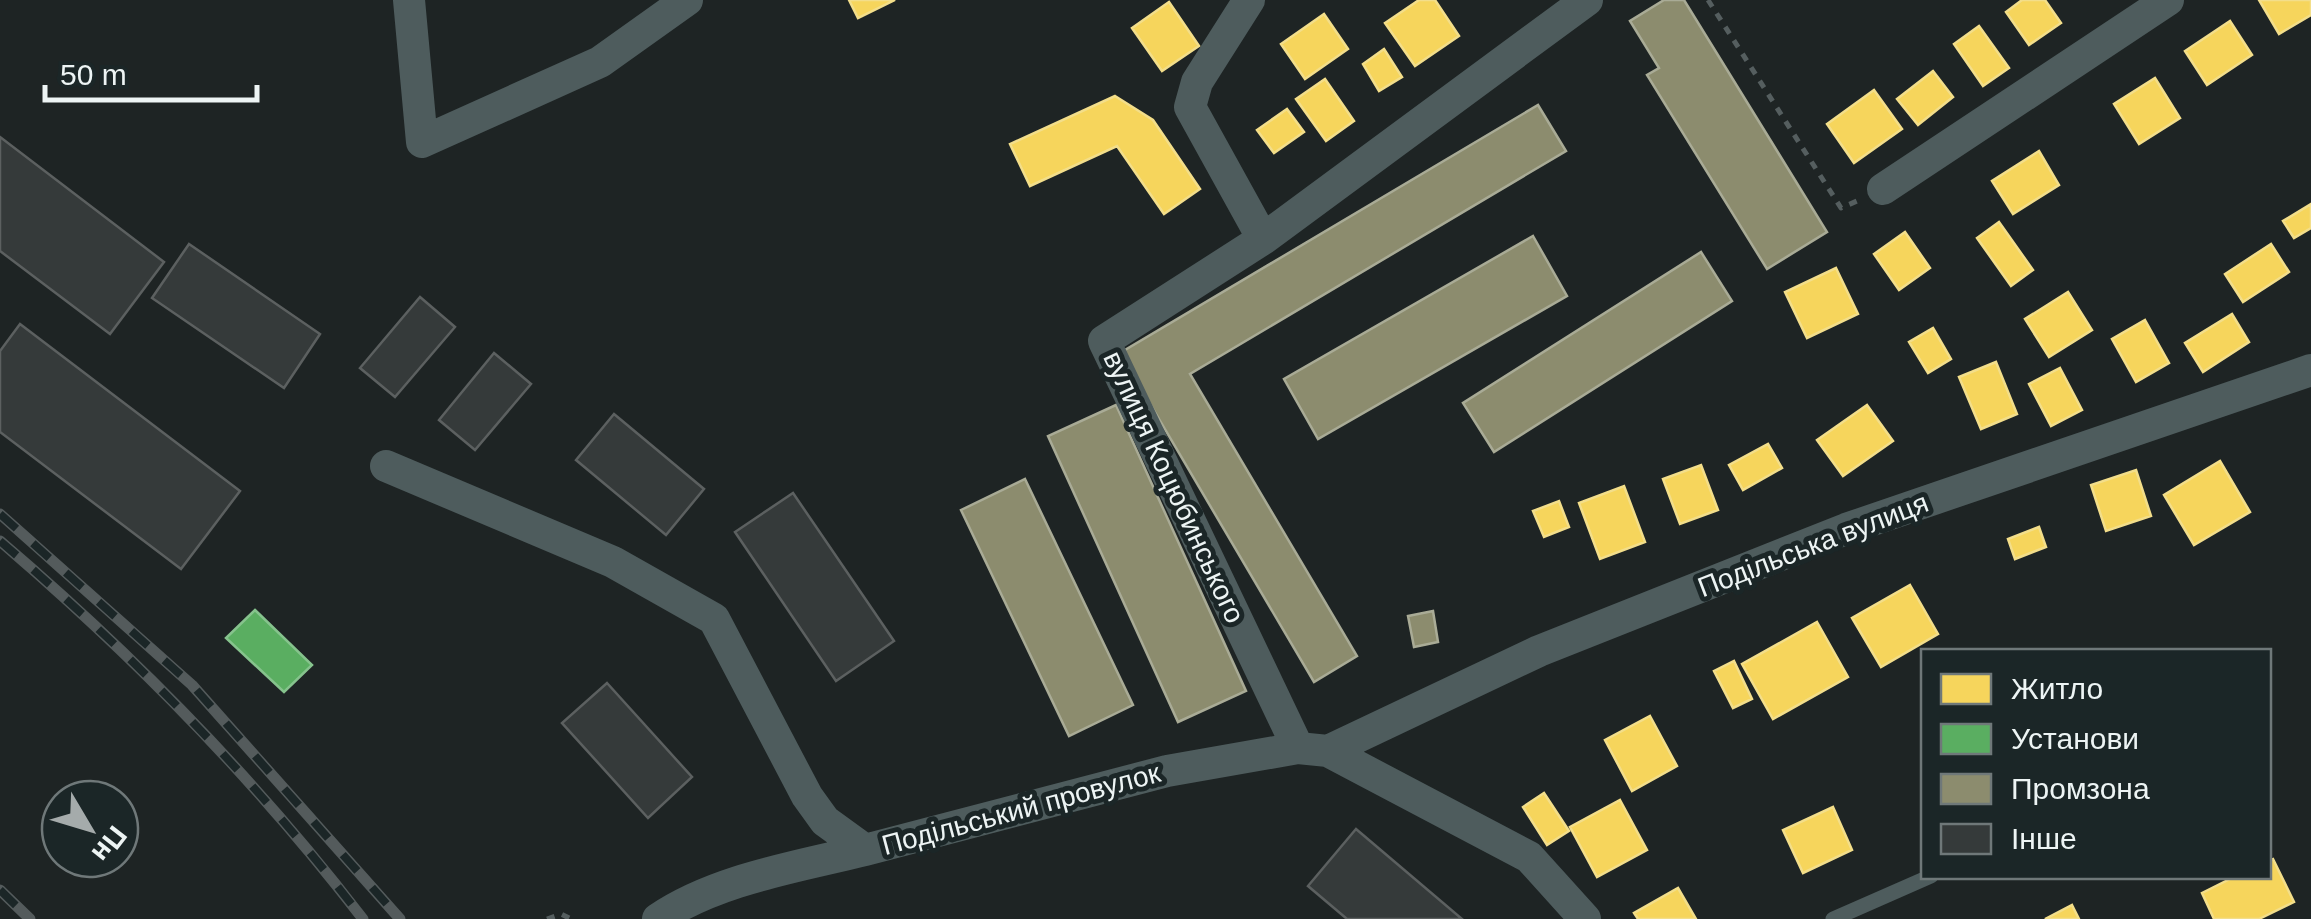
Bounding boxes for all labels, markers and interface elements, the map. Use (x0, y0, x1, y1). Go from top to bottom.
scale bar (45, 40, 258, 102)
text: 50 m (60, 58, 127, 91)
street label: вулиця Коцюбинського (1097, 346, 1251, 628)
street label: Подільська вулиця (1693, 487, 1933, 603)
legend (1921, 649, 2271, 879)
text: Житло (2011, 672, 2103, 705)
text: Установи (2011, 722, 2139, 755)
street label: Подільський провулок (878, 757, 1164, 861)
text: Промзона (2011, 772, 2150, 805)
north arrow (40, 779, 140, 879)
text: Пн (86, 820, 133, 868)
text: Інше (2011, 822, 2077, 855)

